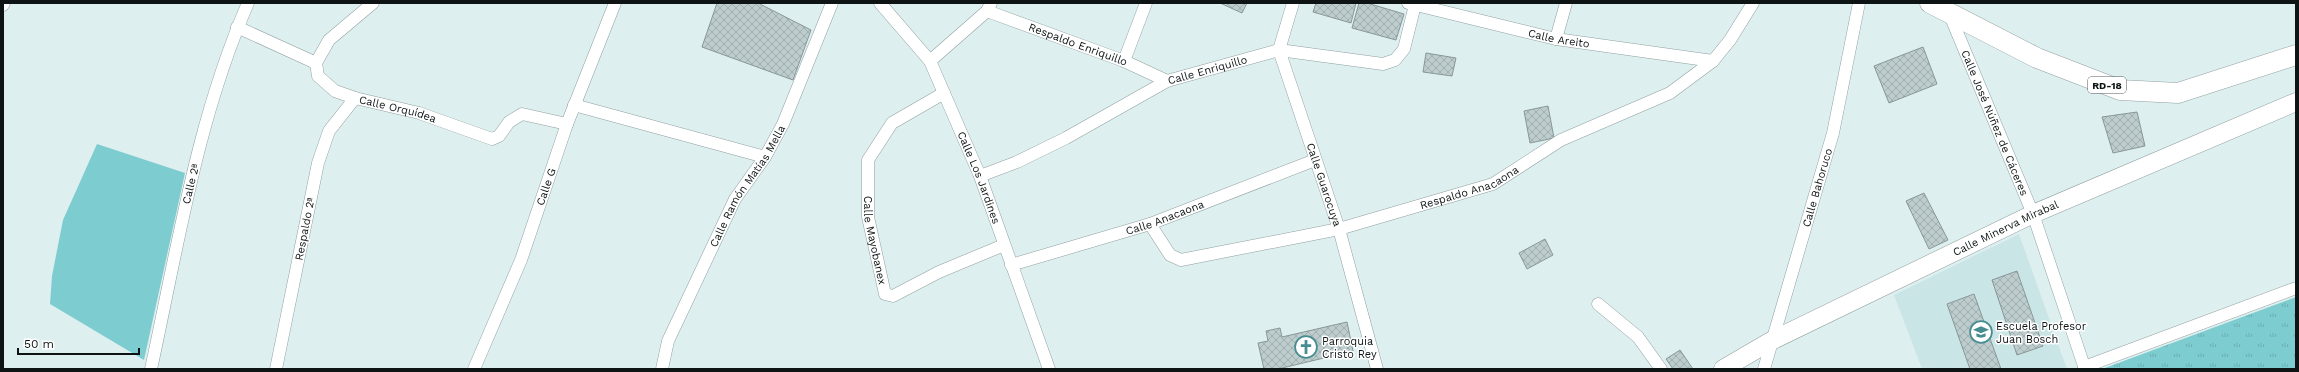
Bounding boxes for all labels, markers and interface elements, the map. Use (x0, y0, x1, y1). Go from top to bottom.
street label: Respaldo Enriquillo (1027, 20, 1130, 68)
street label: Calle Areito (1527, 26, 1590, 50)
street label: Calle José Núñez de Cáceres (1959, 48, 2031, 198)
street label: Calle Enriquillo (1166, 53, 1249, 87)
road number: RD-18 (2088, 77, 2126, 93)
street label: Calle Orquídea (358, 93, 438, 125)
street label: Calle Ramón Matías Mella (707, 123, 788, 249)
street label: Calle Los Jardines (955, 129, 1003, 226)
street label: Calle Guarocuya (1304, 141, 1344, 228)
street label: Calle Bahoruco (1799, 147, 1835, 229)
street label: Calle 2ª (180, 162, 202, 206)
street label: Respaldo Anacaona (1418, 163, 1521, 212)
street label: Calle G (533, 166, 558, 207)
street label: Respaldo 2ª (293, 196, 318, 261)
street label: Calle Mayobanex (862, 196, 889, 286)
street label: Calle Anacaona (1124, 197, 1206, 237)
street label: Calle Minerva Mirabal (1951, 197, 2061, 258)
school or university icon: Escuela Profesor Juan Bosch (1968, 319, 1994, 345)
place label: Escuela Profesor Juan Bosch (1996, 320, 2087, 346)
scale bar (18, 330, 139, 356)
church icon: Parroquia Cristo Rey (1293, 334, 1319, 360)
place label: Parroquia Cristo Rey (1322, 335, 1377, 361)
text: 50 m (24, 337, 54, 351)

